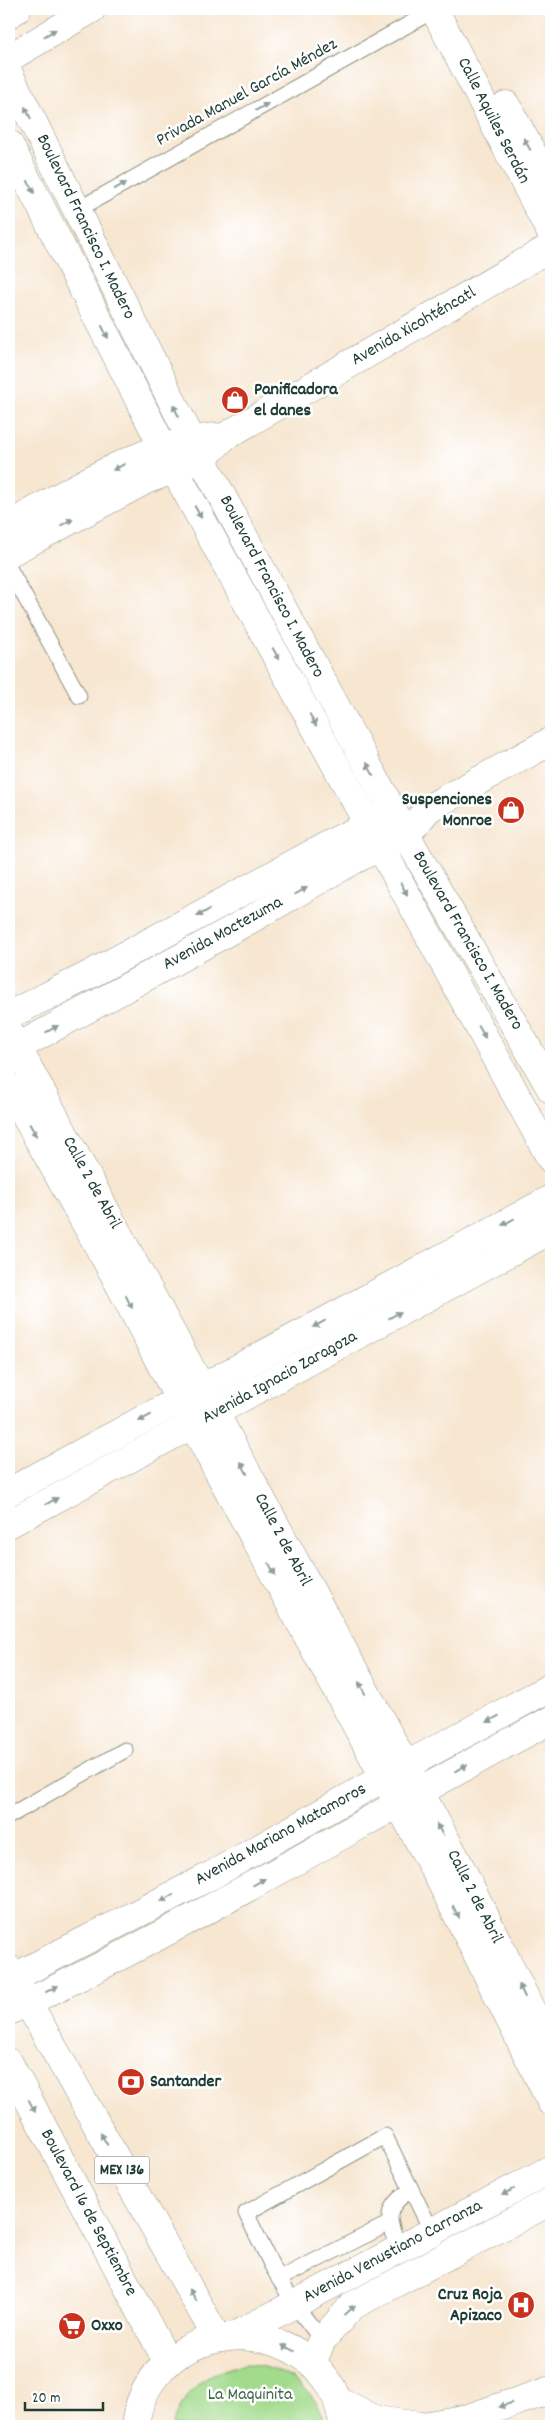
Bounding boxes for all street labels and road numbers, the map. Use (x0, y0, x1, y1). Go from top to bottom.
street label: Privada Manuel García Méndez (152, 33, 342, 153)
street label: Calle Aquiles Serdán (450, 53, 536, 189)
street label: Boulevard Francisco I. Madero (29, 130, 141, 324)
street label: Avenida Xicohténcatl (347, 281, 482, 373)
street label: Boulevard Francisco I. Madero (212, 491, 330, 683)
street label: Boulevard Francisco I. Madero (405, 847, 529, 1035)
street label: Avenida Moctezuma (158, 890, 288, 977)
street label: Calle 2 de Abril (55, 1132, 127, 1234)
street label: Avenida Ignacio Zaragoza (198, 1325, 362, 1431)
street label: Calle 2 de Abril (247, 1489, 317, 1592)
street label: Avenida Mariano Matamoros (191, 1777, 371, 1893)
street label: Calle 2 de Abril (440, 1846, 509, 1949)
street label: Boulevard 16 de Septiembre (33, 2125, 143, 2301)
road number: MEX 136 (94, 2156, 150, 2184)
street label: Avenida Venustiano Carranza (299, 2194, 488, 2310)

